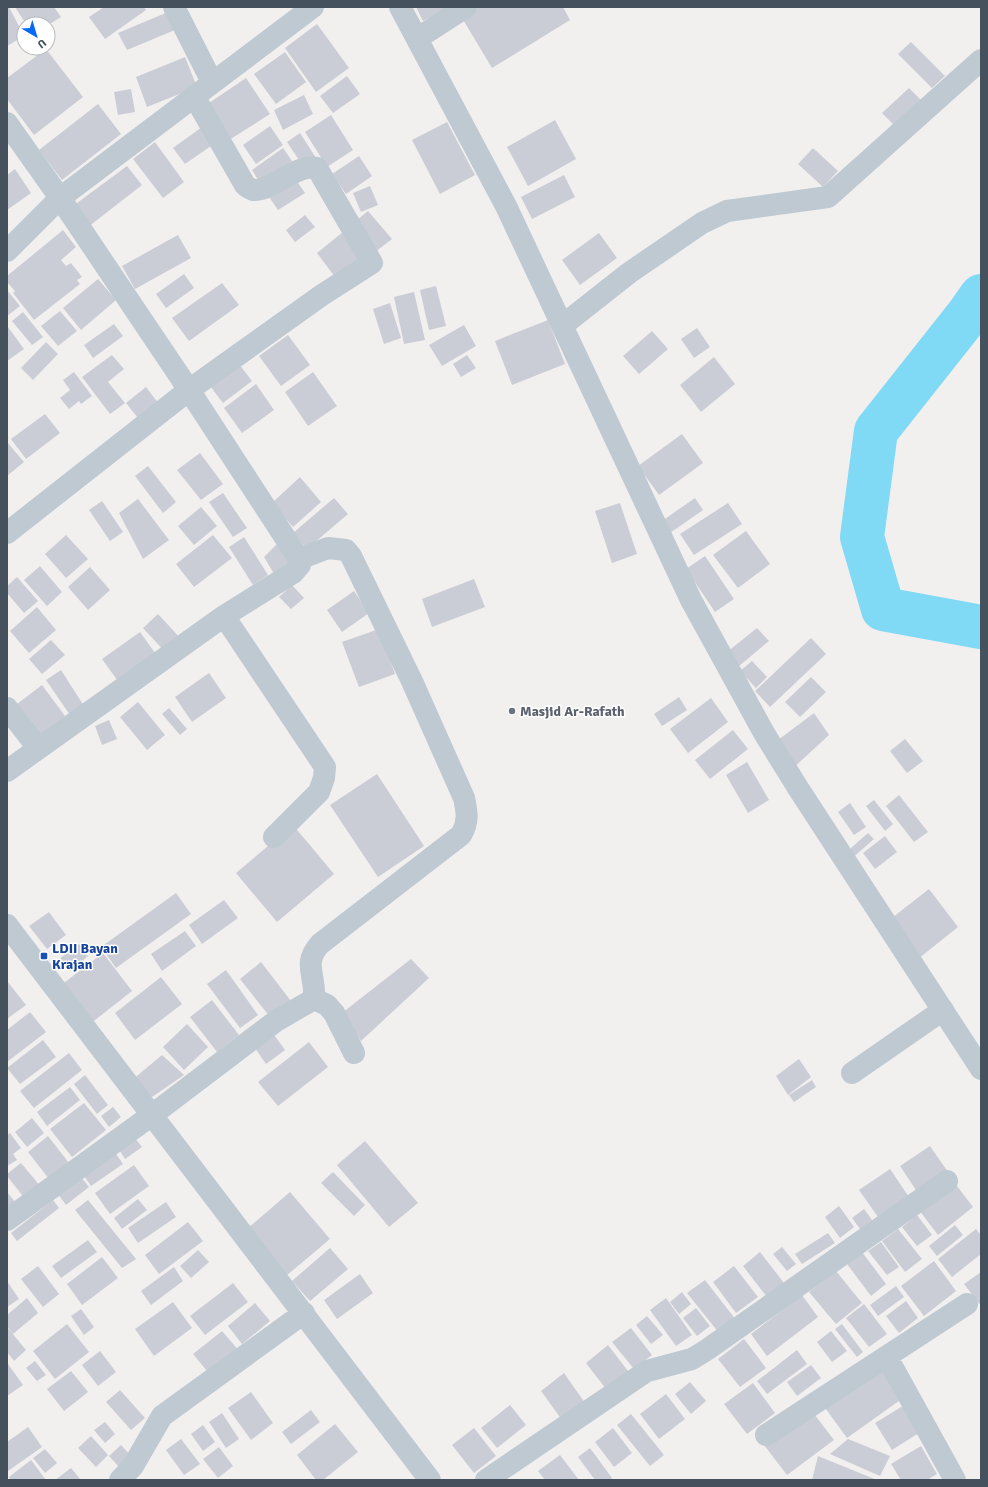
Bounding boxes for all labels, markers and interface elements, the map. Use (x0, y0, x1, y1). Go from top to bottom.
north arrow (16, 16, 56, 56)
text: U (35, 36, 49, 51)
place label: Masjid Ar-Rafath (520, 703, 625, 720)
marker: Masjid Ar-Rafath (507, 706, 517, 716)
place label: LDII Bayan Krajan (52, 940, 118, 973)
marker: LDII Bayan Krajan (39, 951, 49, 961)

